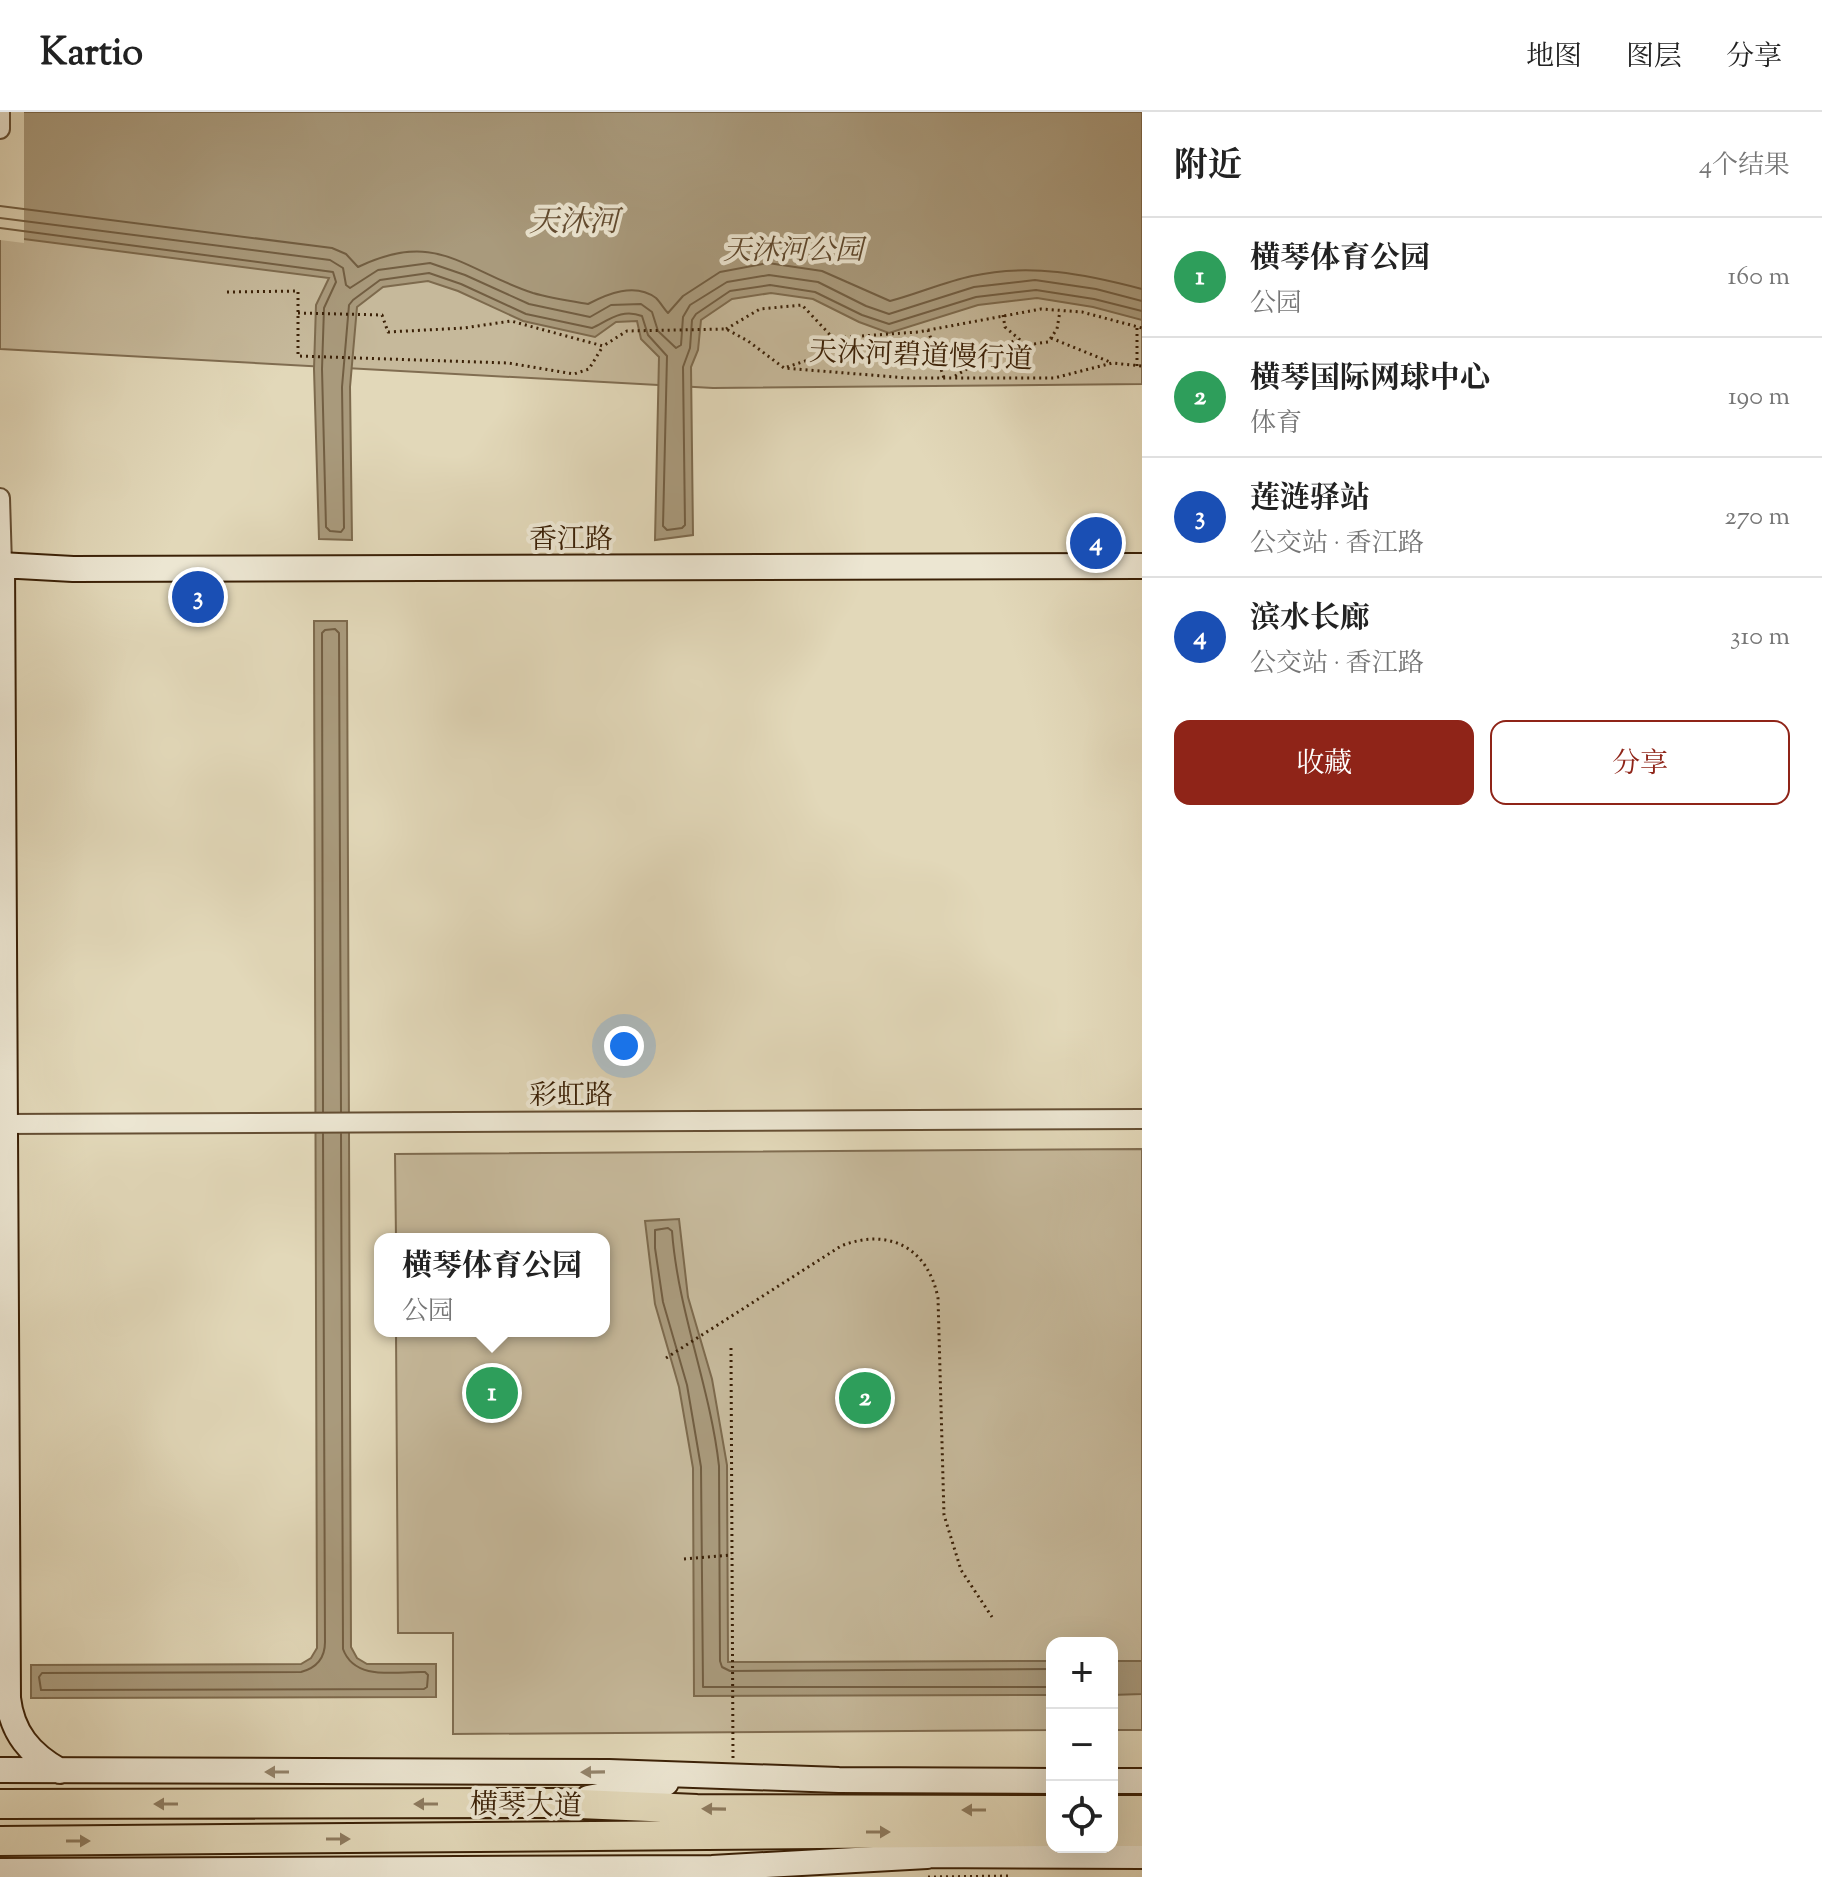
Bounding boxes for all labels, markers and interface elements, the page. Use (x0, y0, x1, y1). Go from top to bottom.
text: Kartio (40, 28, 143, 82)
text: 地图 (1526, 38, 1582, 78)
text: 图层 (1626, 38, 1682, 78)
text: 分享 (1726, 38, 1782, 78)
text: 附近 (1174, 143, 1242, 192)
text: 4个结果 (1699, 148, 1790, 185)
water label: 天沐河 (529, 202, 624, 245)
park label: 天沐河公园 (723, 232, 867, 272)
text: 横琴体育公园 (1250, 238, 1430, 281)
text: 1 (1196, 259, 1204, 296)
text: 160 m (1727, 259, 1790, 296)
text: 公园 (1250, 286, 1302, 323)
street label: 天沐河碧道慢行道 (808, 333, 1034, 381)
text: 横琴国际网球中心 (1250, 358, 1490, 401)
text: 2 (1194, 379, 1206, 416)
text: 190 m (1728, 379, 1790, 416)
text: 体育 (1250, 406, 1302, 443)
text: 莲涟驿站 (1250, 478, 1370, 521)
text: 3 (1195, 499, 1205, 536)
text: 270 m (1725, 499, 1790, 536)
pin: 4 (1070, 513, 1122, 573)
street label: 香江路 (529, 521, 613, 561)
text: 公交站 · 香江路 (1250, 526, 1424, 563)
pin: 3 (172, 567, 224, 627)
text: 滨水长廊 (1250, 598, 1370, 641)
text: 4 (1193, 619, 1207, 656)
text: 310 m (1730, 619, 1790, 656)
text: 公交站 · 香江路 (1250, 646, 1424, 683)
button: 收藏 (1174, 720, 1474, 805)
button: 分享 (1490, 720, 1790, 805)
your location (604, 1026, 644, 1066)
street label: 彩虹路 (529, 1077, 613, 1117)
popup (374, 1233, 610, 1337)
text: 横琴体育公园 (402, 1246, 582, 1289)
text: 公园 (402, 1294, 454, 1331)
pin: 1 (466, 1363, 518, 1423)
pin: 2 (839, 1368, 891, 1428)
map controls (1046, 1637, 1118, 1853)
button: + (1046, 1637, 1118, 1709)
button: − (1046, 1709, 1118, 1781)
one-way arrow (264, 1766, 289, 1778)
one-way arrow (580, 1766, 605, 1778)
button: locate (1046, 1781, 1118, 1853)
street label: 横琴大道 (470, 1786, 582, 1828)
one-way arrow (153, 1798, 178, 1810)
one-way arrow (413, 1798, 438, 1810)
one-way arrow (701, 1803, 726, 1816)
one-way arrow (961, 1804, 986, 1816)
one-way arrow (866, 1826, 891, 1838)
one-way arrow (326, 1833, 351, 1845)
one-way arrow (66, 1834, 91, 1847)

